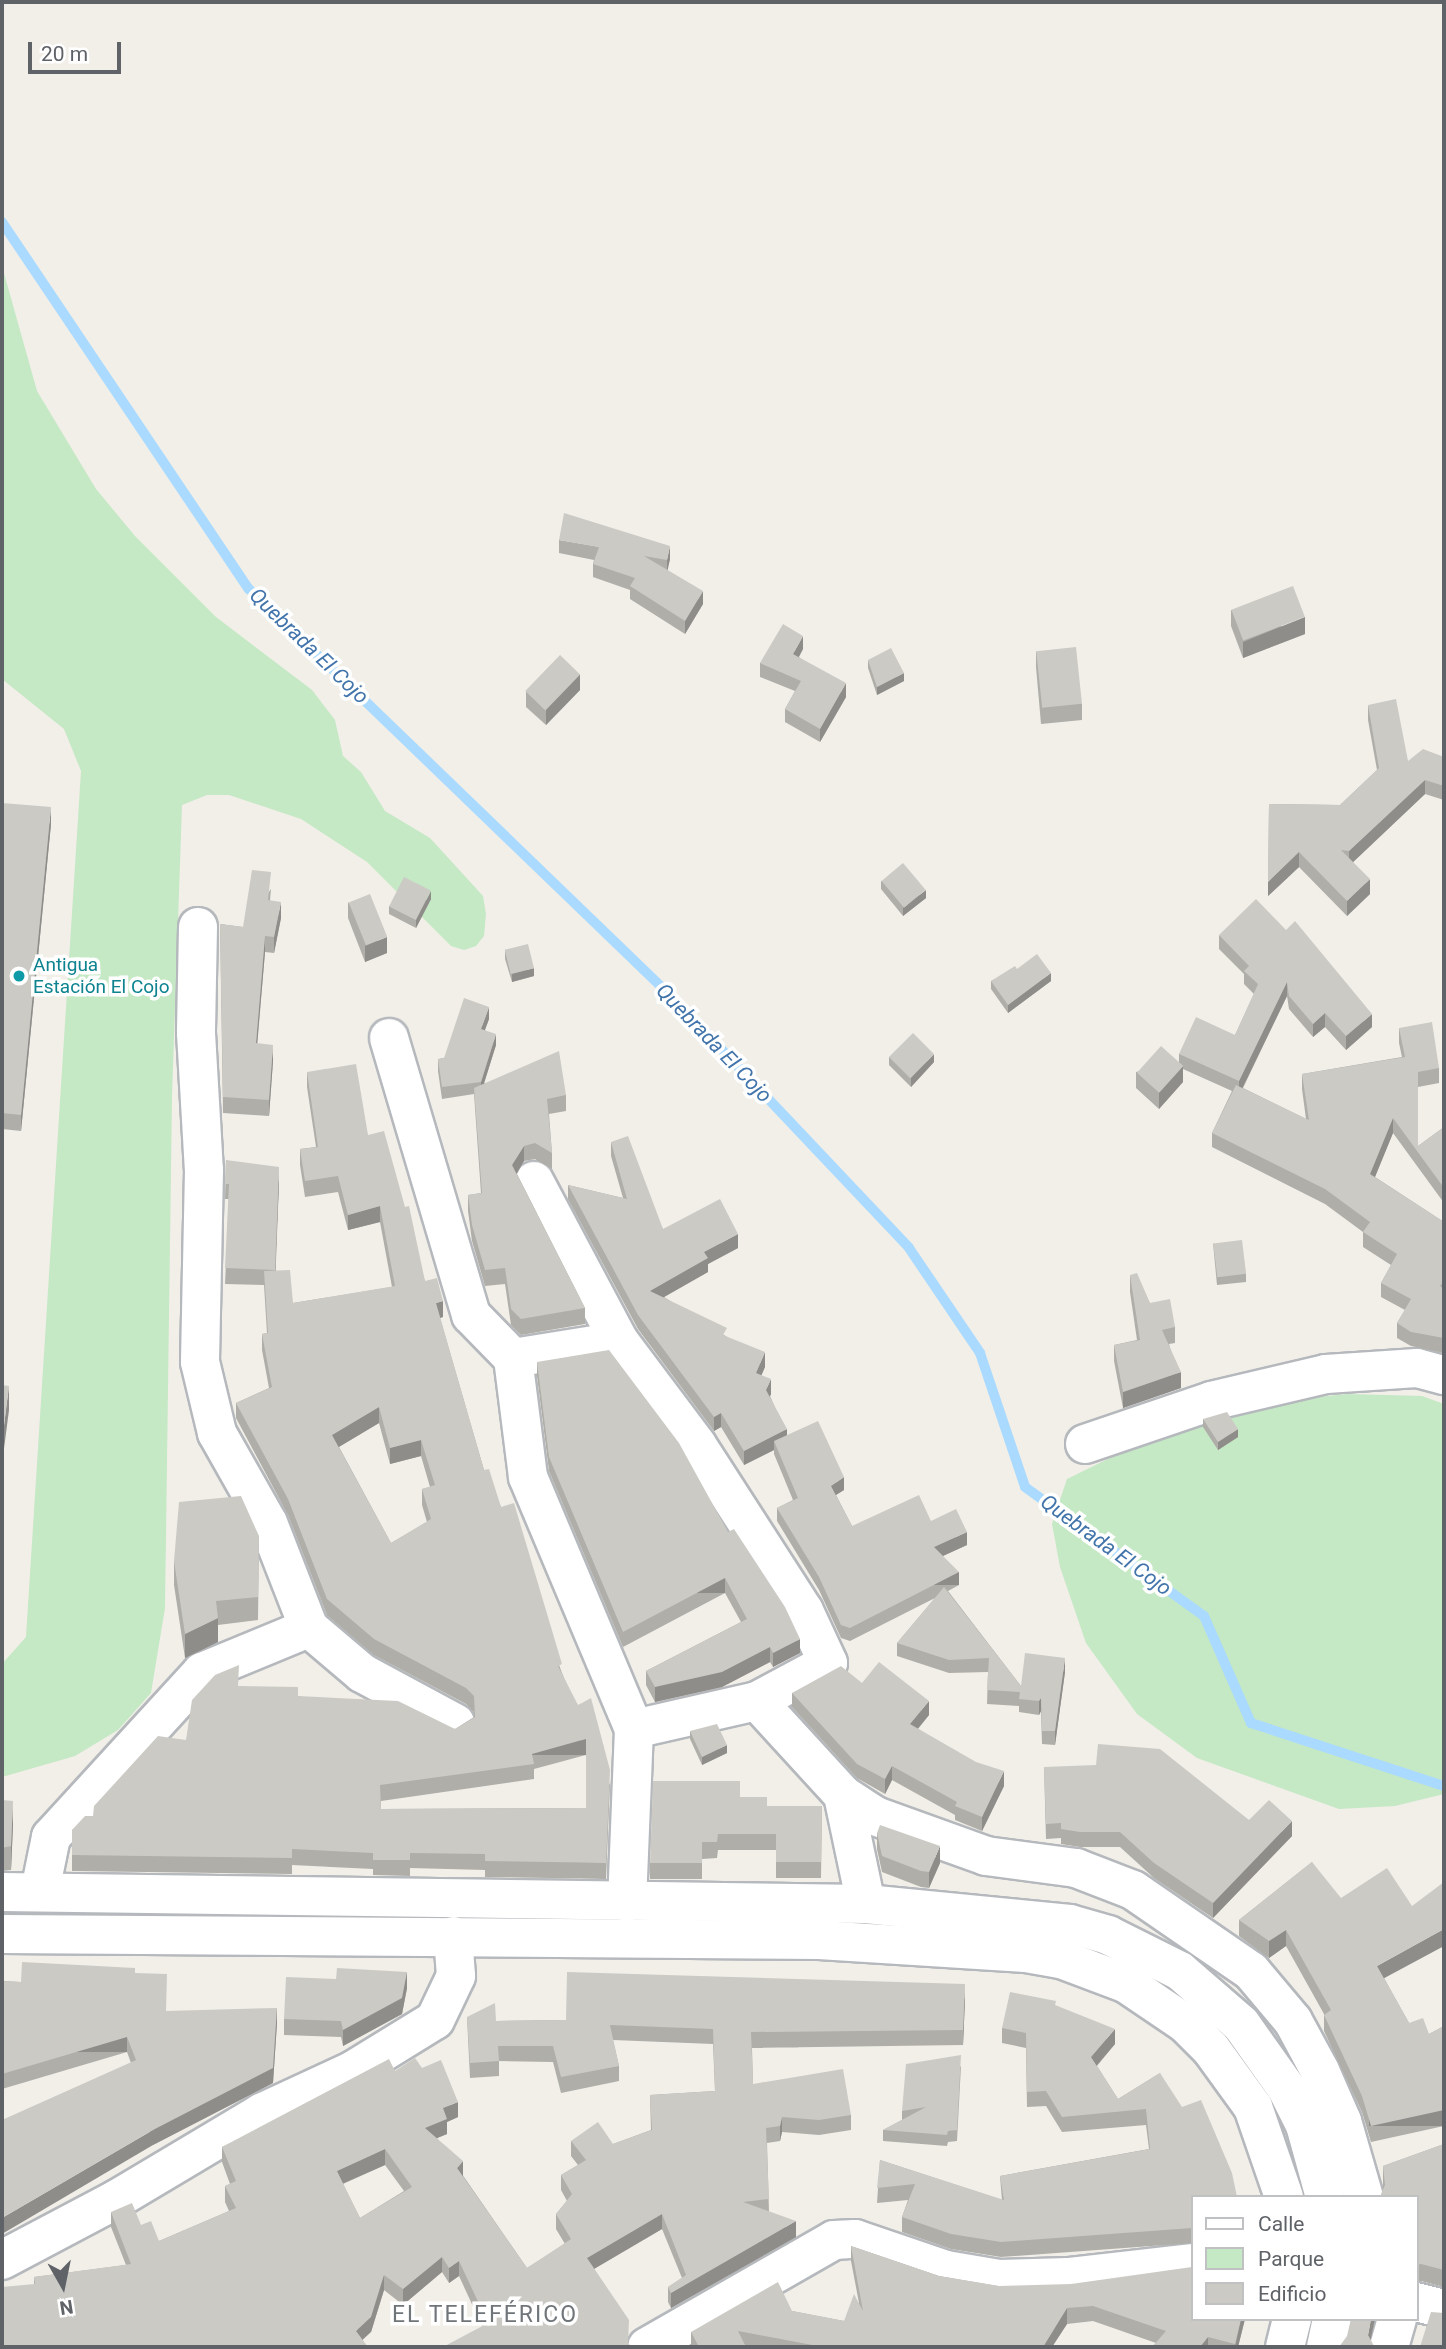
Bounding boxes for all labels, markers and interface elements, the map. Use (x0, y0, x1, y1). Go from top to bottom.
scale bar (32, 28, 124, 72)
text: 20 m (41, 42, 88, 66)
water label: Quebrada El Cojo (244, 583, 374, 709)
place label: Antigua Estación El Cojo (33, 954, 169, 998)
marker: Antigua Estación El Cojo (11, 968, 27, 984)
water label: Quebrada El Cojo (651, 978, 777, 1108)
water label: Quebrada El Cojo (1036, 1489, 1176, 1601)
legend (1190, 2195, 1418, 2321)
text: Calle (1258, 2212, 1304, 2236)
text: Parque (1258, 2247, 1324, 2271)
north arrow (28, 2251, 98, 2321)
text: Edificio (1258, 2282, 1326, 2306)
text: N (58, 2295, 75, 2320)
district label: EL TELEFÉRICO (393, 2301, 577, 2329)

